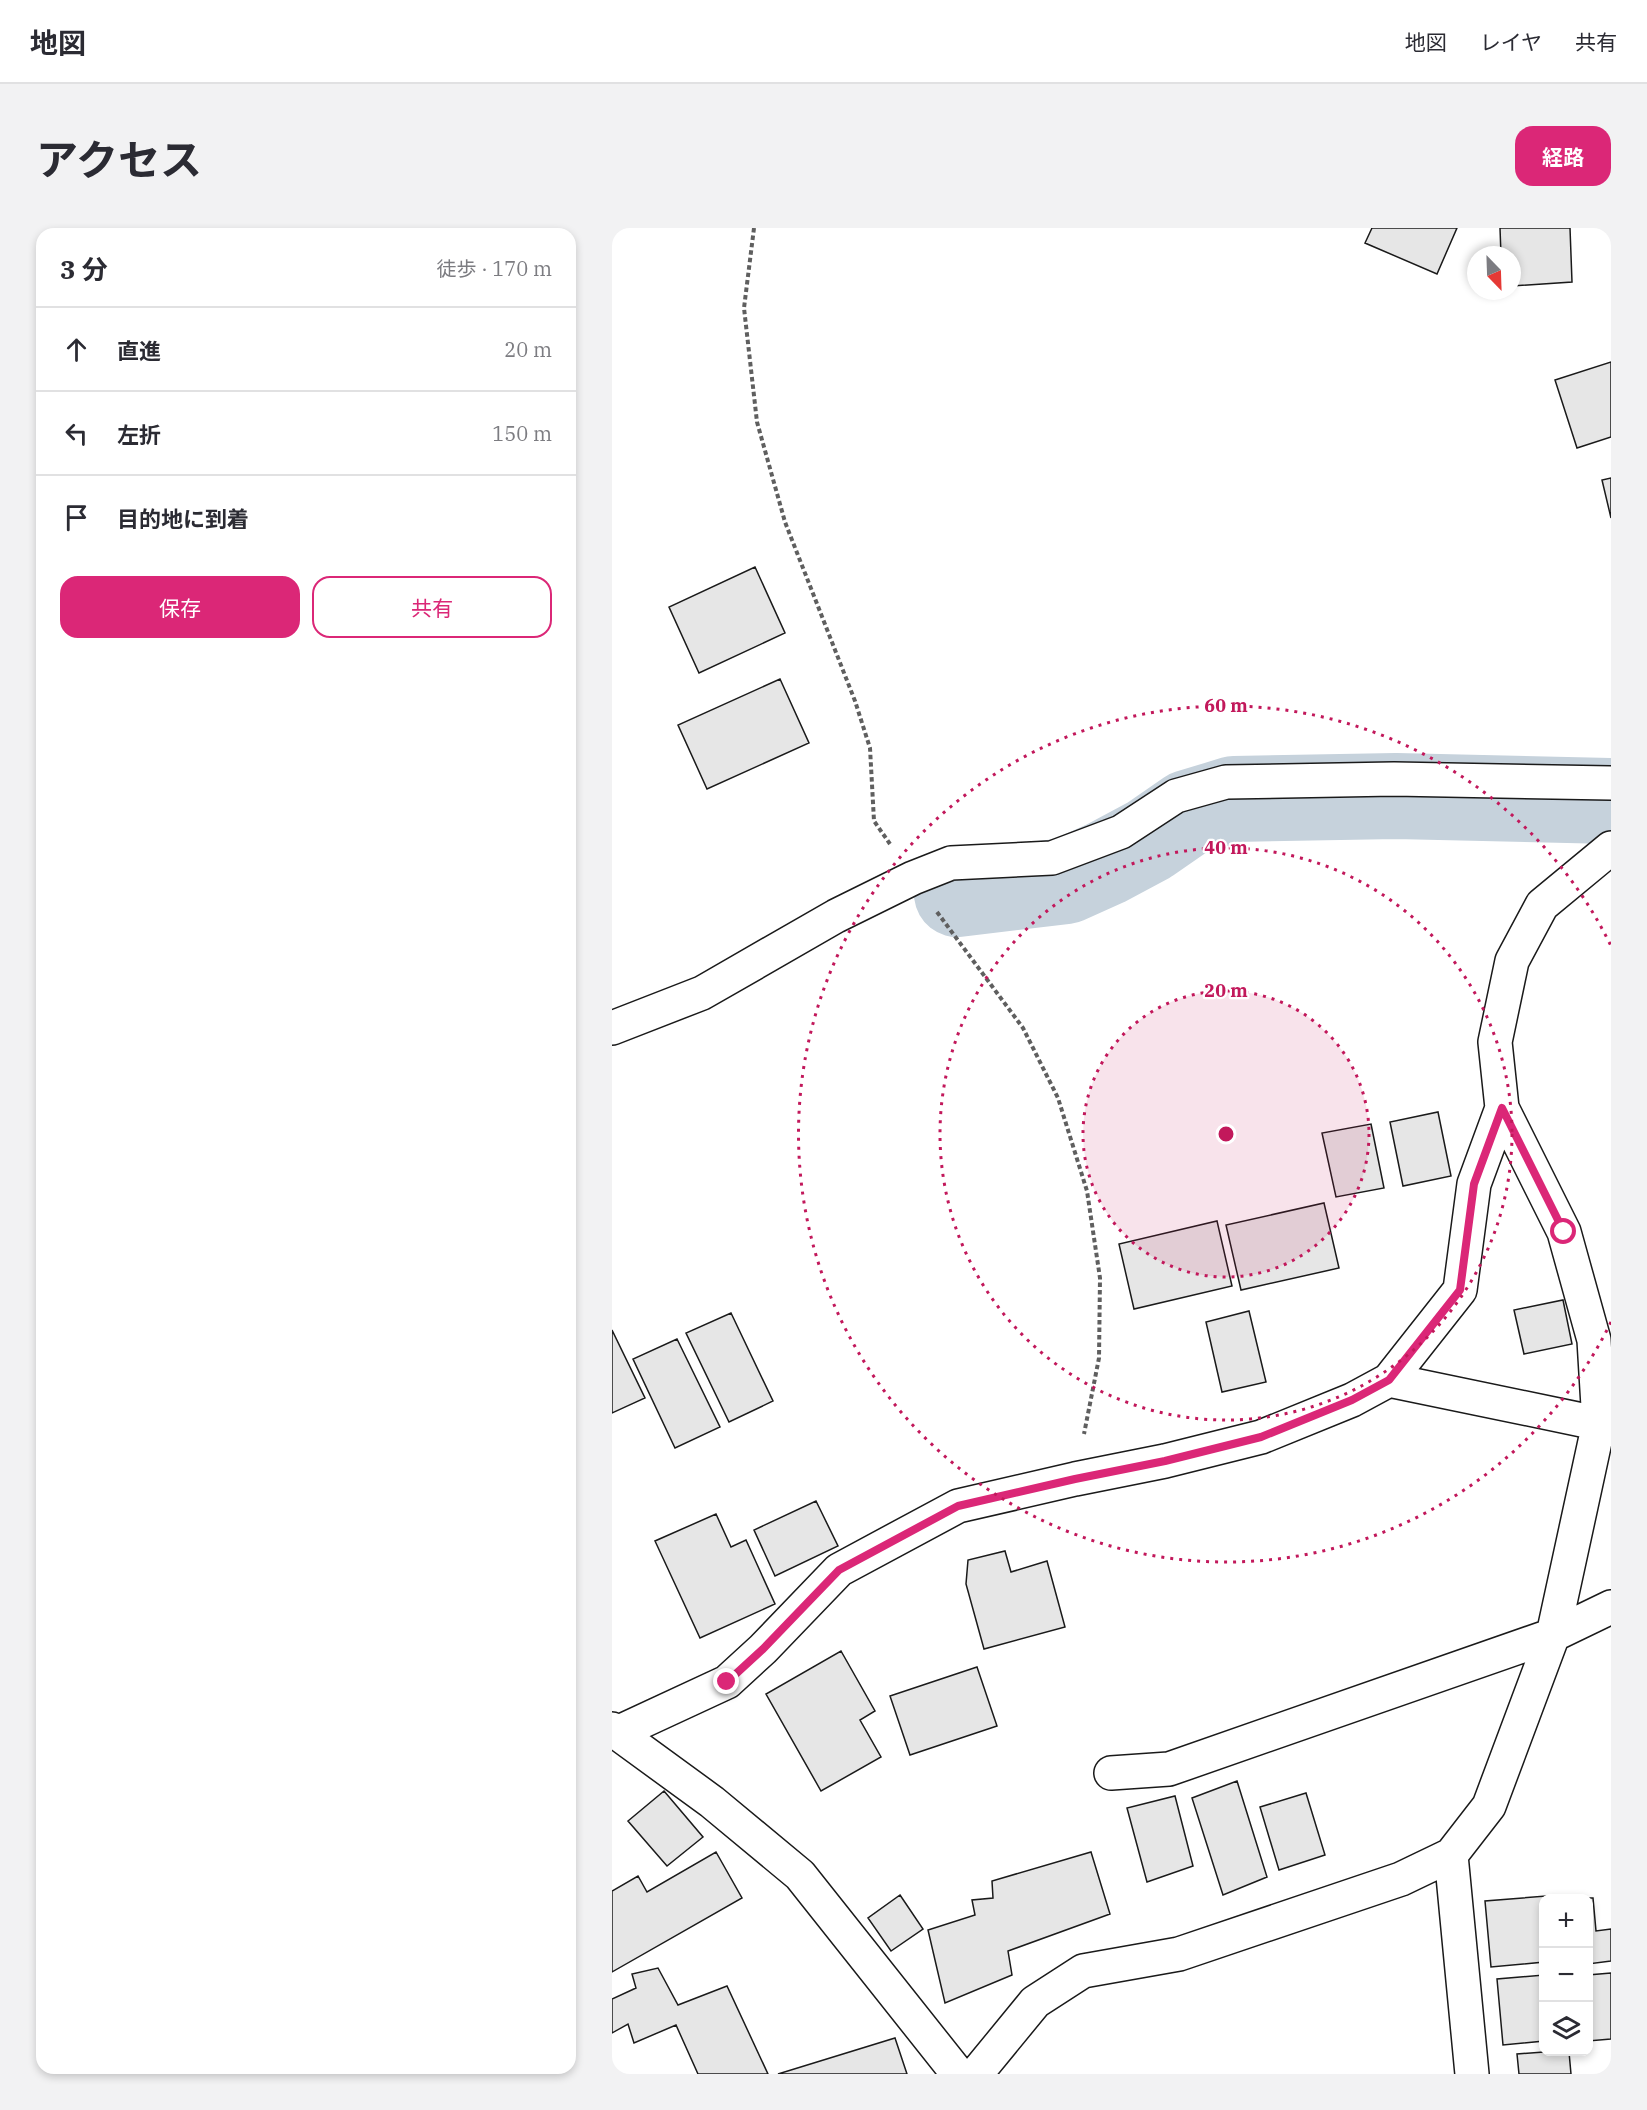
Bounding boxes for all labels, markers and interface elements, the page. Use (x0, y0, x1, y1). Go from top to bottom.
text: 地図 (30, 24, 86, 61)
text: 地図 (1405, 28, 1447, 56)
text: レイヤ (1480, 28, 1542, 56)
text: 共有 (1575, 28, 1617, 56)
button: 経路 (1515, 126, 1611, 186)
text: アクセス (36, 132, 202, 187)
north arrow (1467, 246, 1521, 300)
text: 3 分 (60, 252, 108, 286)
text: 徒歩 · 170 m (437, 255, 552, 282)
icon: ahead (60, 333, 93, 366)
text: 直進 (117, 336, 161, 365)
text: 20 m (504, 336, 552, 363)
icon: left (60, 417, 93, 450)
text: 左折 (117, 420, 161, 449)
text: 150 m (492, 420, 552, 447)
icon: arrive (60, 501, 93, 534)
text: 目的地に到着 (117, 504, 249, 533)
button: 保存 (60, 576, 300, 638)
button: 共有 (312, 576, 552, 638)
text: 60 m (1204, 694, 1248, 717)
text: 40 m (1204, 836, 1248, 859)
text: 20 m (1204, 979, 1248, 1002)
centre of rings (1216, 1124, 1236, 1144)
route start (1550, 1218, 1576, 1244)
route end (713, 1668, 739, 1694)
map controls (1539, 1894, 1593, 2056)
button: + (1539, 1894, 1593, 1948)
button: − (1539, 1948, 1593, 2002)
button: layers (1539, 2002, 1593, 2056)

